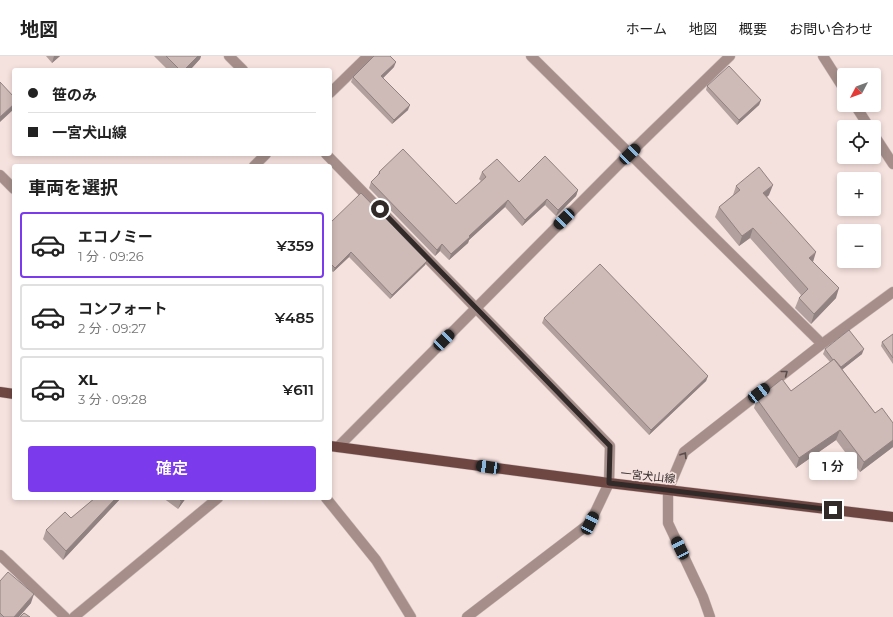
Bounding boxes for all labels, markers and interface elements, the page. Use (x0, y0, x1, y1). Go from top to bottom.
text: 地図 (20, 18, 58, 41)
text: ホーム (625, 20, 667, 38)
text: 地図 (689, 20, 717, 38)
text: 概要 (739, 20, 767, 38)
text: お問い合わせ (789, 20, 873, 38)
north arrow (837, 68, 881, 112)
map controls (837, 68, 881, 268)
text: 笹のみ (52, 85, 97, 104)
button: locate (837, 120, 881, 164)
text: 一宮犬山線 (52, 123, 127, 142)
car (617, 141, 643, 167)
button: + (837, 172, 881, 216)
text: 車両を選択 (28, 177, 118, 199)
route start (371, 200, 389, 218)
car (551, 206, 577, 232)
button: − (837, 224, 881, 268)
icon: car (30, 227, 66, 263)
text: エコノミー (78, 227, 153, 246)
text: ¥359 (276, 236, 314, 255)
text: 1 分 · 09:26 (78, 248, 144, 264)
icon: car (30, 299, 66, 335)
text: コンフォート (78, 299, 168, 318)
text: ¥485 (274, 308, 314, 327)
text: 2 分 · 09:27 (78, 320, 146, 336)
car (431, 327, 457, 353)
text: XL (78, 370, 97, 389)
icon: car (30, 371, 66, 407)
one-way arrow (780, 371, 787, 378)
text: ¥611 (283, 380, 314, 399)
car (746, 381, 772, 405)
text: 3 分 · 09:28 (78, 391, 147, 407)
button: 確定 (28, 446, 316, 492)
one-way arrow (680, 452, 687, 459)
callout: 1 分 (809, 452, 857, 480)
text: 1 分 (822, 458, 844, 474)
car (475, 459, 501, 475)
street label: 一宮犬山線 (620, 466, 676, 486)
route end (824, 501, 842, 519)
car (579, 510, 601, 536)
car (669, 535, 691, 561)

